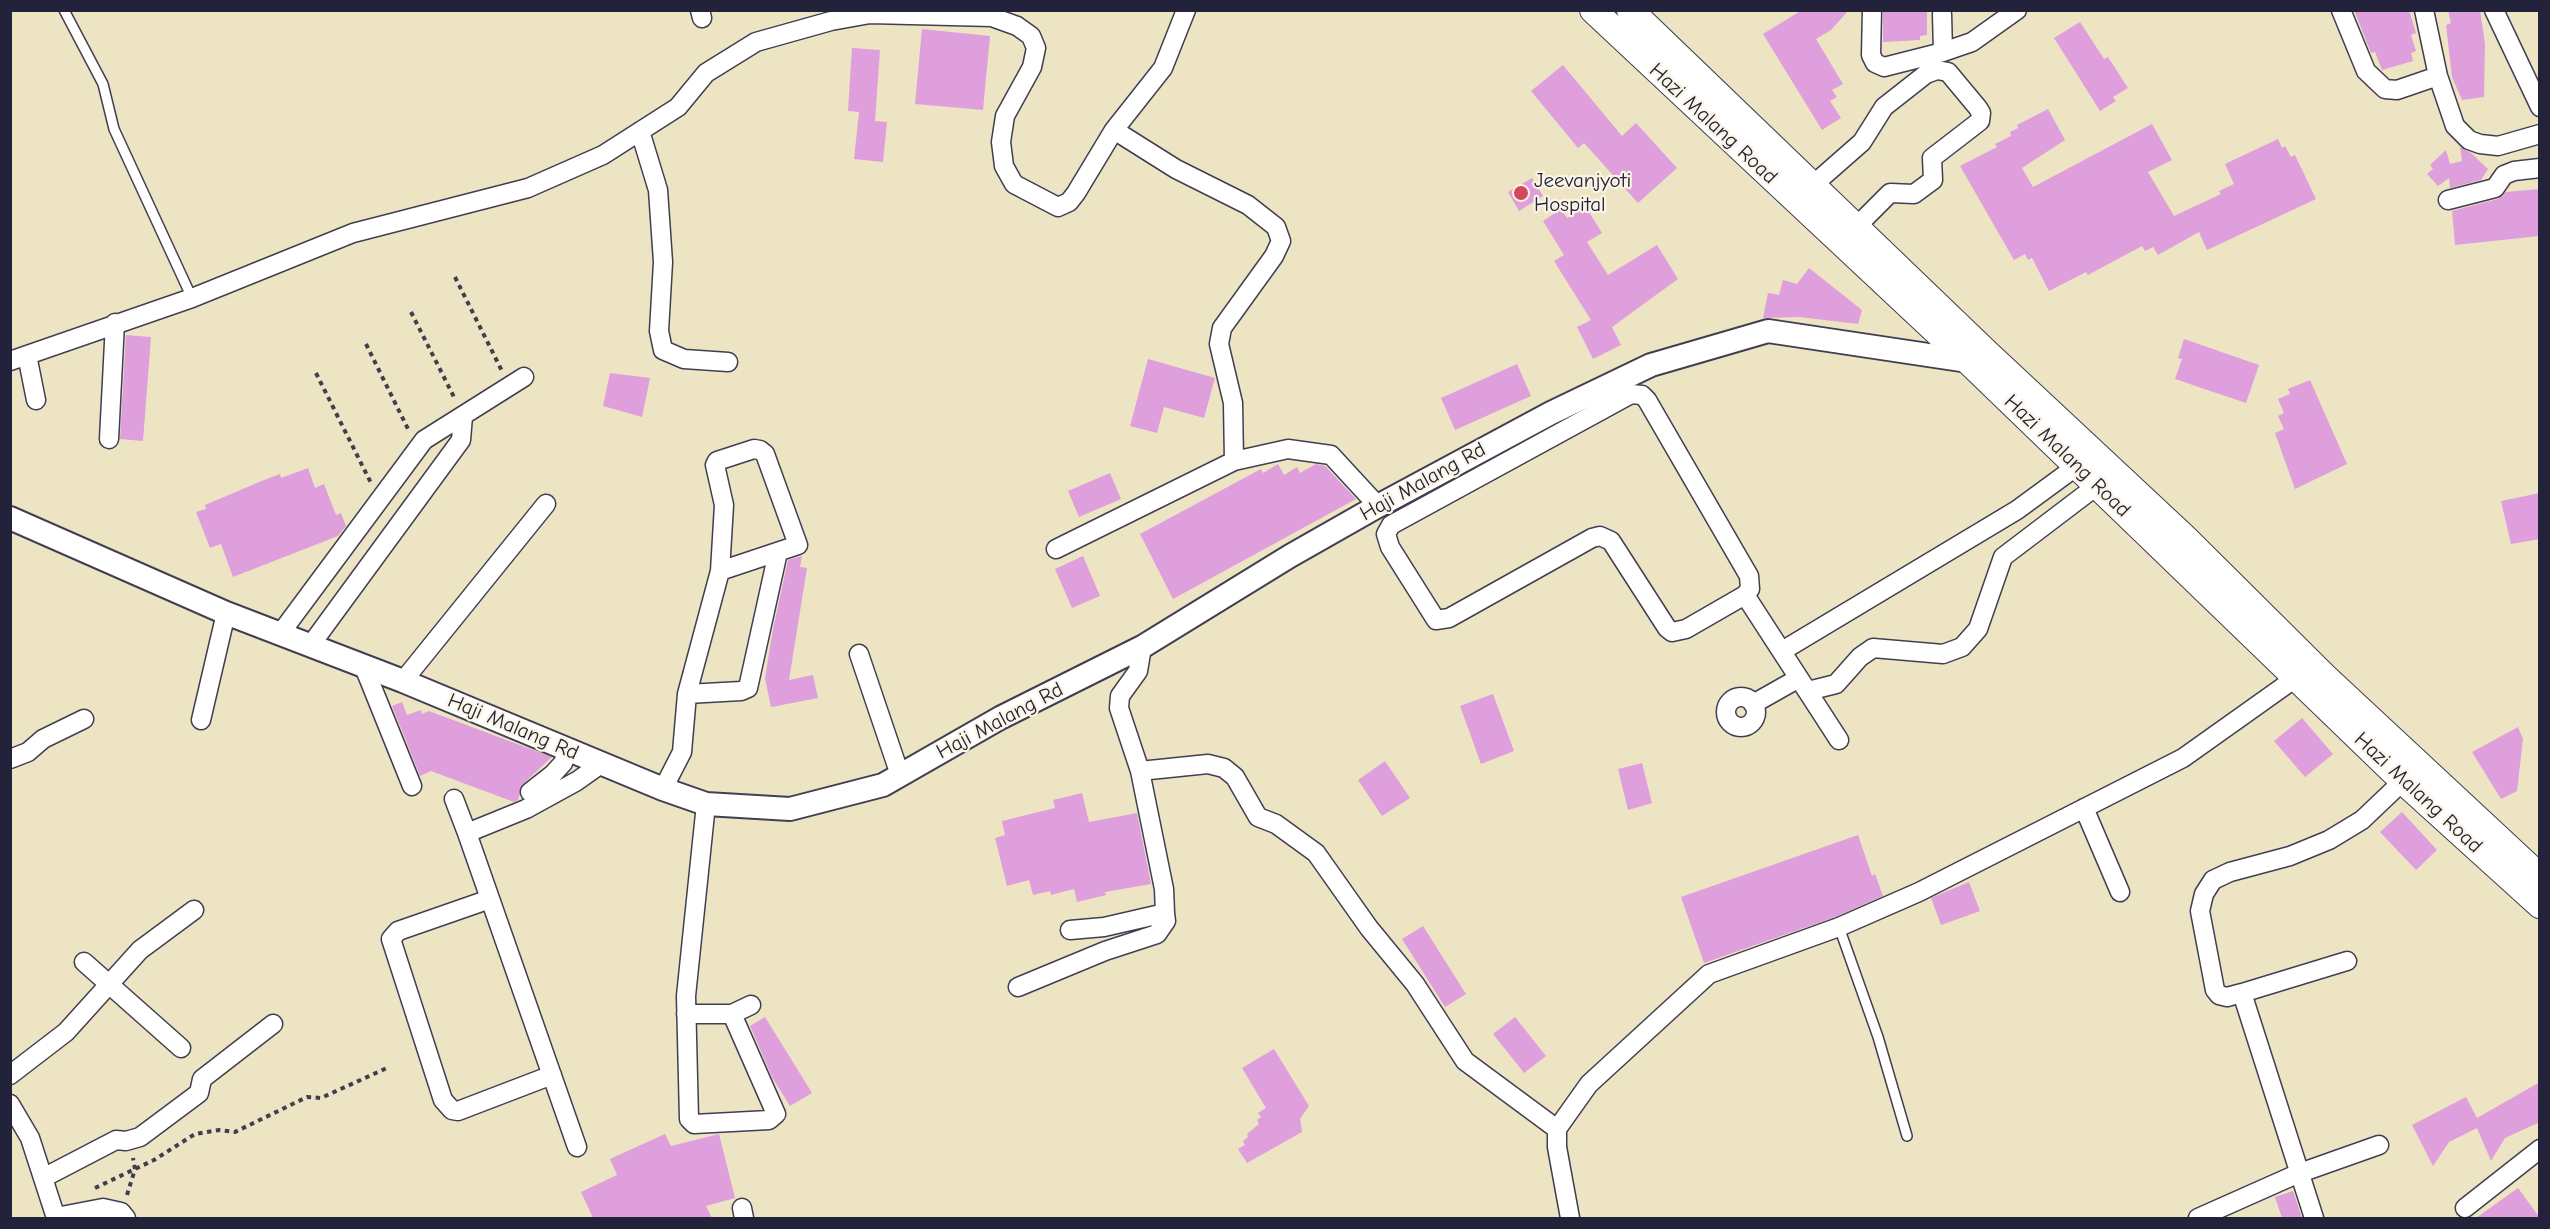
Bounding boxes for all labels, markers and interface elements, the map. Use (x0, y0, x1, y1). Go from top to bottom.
street label: Hazi Malang Road (1644, 58, 1782, 190)
place label: Jeevanjyoti Hospital (1534, 168, 1631, 218)
marker: Jeevanjyoti Hospital (1512, 184, 1530, 202)
street label: Hazi Malang Road (1999, 389, 2135, 523)
street label: Haji Malang Rd (1356, 437, 1490, 527)
street label: Haji Malang Rd (932, 677, 1068, 765)
street label: Haji Malang Rd (444, 688, 582, 766)
street label: Hazi Malang Road (2349, 727, 2487, 859)

